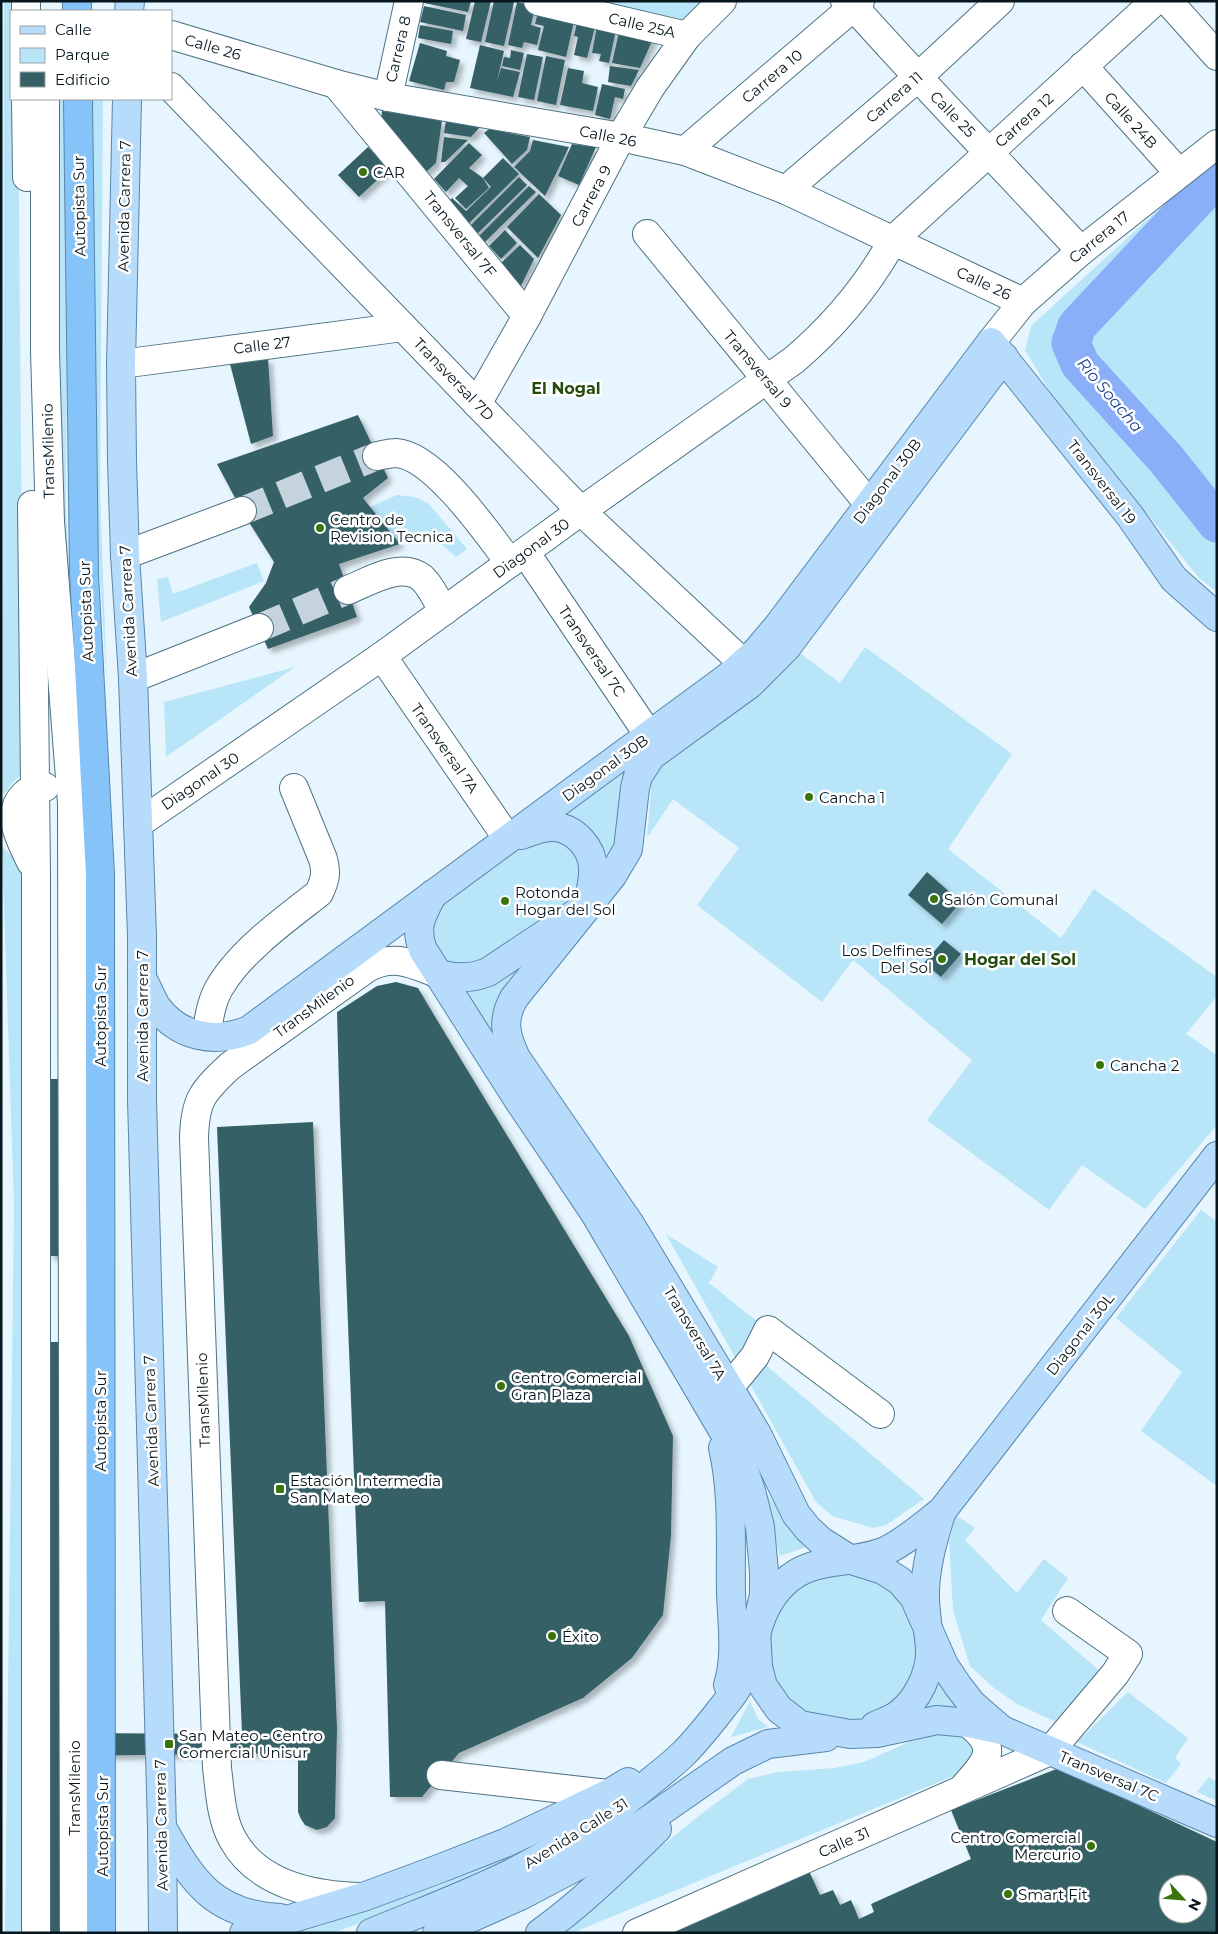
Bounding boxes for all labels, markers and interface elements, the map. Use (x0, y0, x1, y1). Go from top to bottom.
street label: Calle 25A (607, 8, 678, 42)
legend (10, 10, 172, 100)
street label: Carrera 8 (381, 14, 415, 84)
text: Calle (55, 20, 92, 39)
street label: Calle 26 (182, 30, 244, 64)
text: Parque (55, 45, 110, 64)
street label: Carrera 10 (738, 45, 806, 107)
street label: Carrera 11 (862, 67, 926, 127)
text: Edificio (55, 70, 110, 89)
street label: Calle 25 (926, 87, 980, 141)
street label: Calle 24B (1101, 88, 1161, 152)
street label: Carrera 12 (991, 89, 1057, 151)
street label: Calle 26 (578, 121, 638, 151)
street label: Avenida Carrera 7 (113, 140, 135, 272)
street label: Autopista Sur (69, 155, 89, 257)
street label: Carrera 9 (567, 162, 615, 230)
place label: CAR (373, 163, 405, 182)
marker: CAR (357, 166, 369, 178)
street label: Transversal 7F (419, 187, 501, 281)
street label: Carrera 17 (1065, 207, 1133, 267)
street label: Calle 26 (954, 262, 1014, 304)
street label: Transversal 9 (720, 326, 796, 412)
street label: Calle 27 (232, 332, 292, 358)
street label: Transversal 7D (410, 333, 498, 425)
water label: Río Soacha (1073, 354, 1147, 436)
district label: El Nogal (531, 379, 601, 398)
street label: TransMilenio (38, 403, 58, 499)
street label: Diagonal 30B (849, 435, 925, 527)
street label: Transversal 19 (1063, 436, 1141, 528)
place label: Centro de Revision Tecnica (330, 510, 454, 546)
street label: Diagonal 30 (489, 514, 573, 582)
marker: Centro de Revision Tecnica (314, 522, 326, 534)
street label: Avenida Carrera 7 (115, 545, 141, 677)
street label: Autopista Sur (75, 560, 97, 662)
street label: Transversal 7C (554, 602, 630, 701)
street label: Transversal 7A (407, 699, 483, 797)
street label: Diagonal 30B (558, 730, 652, 806)
street label: Diagonal 30 (157, 748, 243, 814)
place label: Cancha 1 (819, 788, 885, 807)
marker: Cancha 1 (803, 791, 815, 803)
place label: Rotonda Hogar del Sol (515, 883, 616, 919)
place label: Salón Comunal (944, 890, 1058, 909)
marker: Salón Comunal (928, 893, 940, 905)
marker: Rotonda Hogar del Sol (499, 895, 511, 907)
place label: Los Delfines Del Sol (842, 941, 932, 977)
street label: Avenida Carrera 7 (133, 950, 152, 1082)
district label: Hogar del Sol (964, 950, 1076, 969)
marker: Los Delfines Del Sol (936, 953, 948, 965)
street label: Autopista Sur (91, 965, 110, 1067)
street label: TransMilenio (270, 970, 358, 1042)
place label: Cancha 2 (1110, 1056, 1179, 1075)
marker: Cancha 2 (1094, 1059, 1106, 1071)
street label: Transversal 7A (660, 1283, 730, 1383)
street label: Diagonal 30L (1042, 1289, 1118, 1379)
street label: TransMilenio (192, 1352, 214, 1448)
street label: Avenida Carrera 7 (139, 1355, 163, 1487)
place label: Centro Comercial Gran Plaza (511, 1368, 642, 1404)
street label: Autopista Sur (91, 1370, 110, 1472)
marker: Centro Comercial Gran Plaza (495, 1380, 507, 1392)
place label: Estación Intermedia San Mateo (290, 1471, 441, 1507)
marker: Estación Intermedia San Mateo (274, 1483, 286, 1495)
place label: Éxito (562, 1627, 599, 1646)
marker: Éxito (546, 1630, 558, 1642)
place label: San Mateo - Centro Comercial Unisur (179, 1726, 323, 1762)
marker: San Mateo - Centro Comercial Unisur (163, 1738, 175, 1750)
street label: TransMilenio (65, 1740, 84, 1836)
street label: Transversal 7C (1056, 1746, 1162, 1806)
street label: Avenida Carrera 7 (150, 1759, 172, 1891)
street label: Autopista Sur (93, 1775, 112, 1877)
street label: Avenida Calle 31 (521, 1793, 631, 1873)
street label: Calle 31 (815, 1822, 873, 1862)
place label: Centro Comercial Mercurio (951, 1828, 1081, 1864)
marker: Centro Comercial Mercurio (1085, 1840, 1097, 1852)
north arrow (1158, 1874, 1208, 1924)
place label: Smart Fit (1018, 1885, 1088, 1904)
marker: Smart Fit (1002, 1888, 1014, 1900)
text: N (1184, 1896, 1205, 1914)

